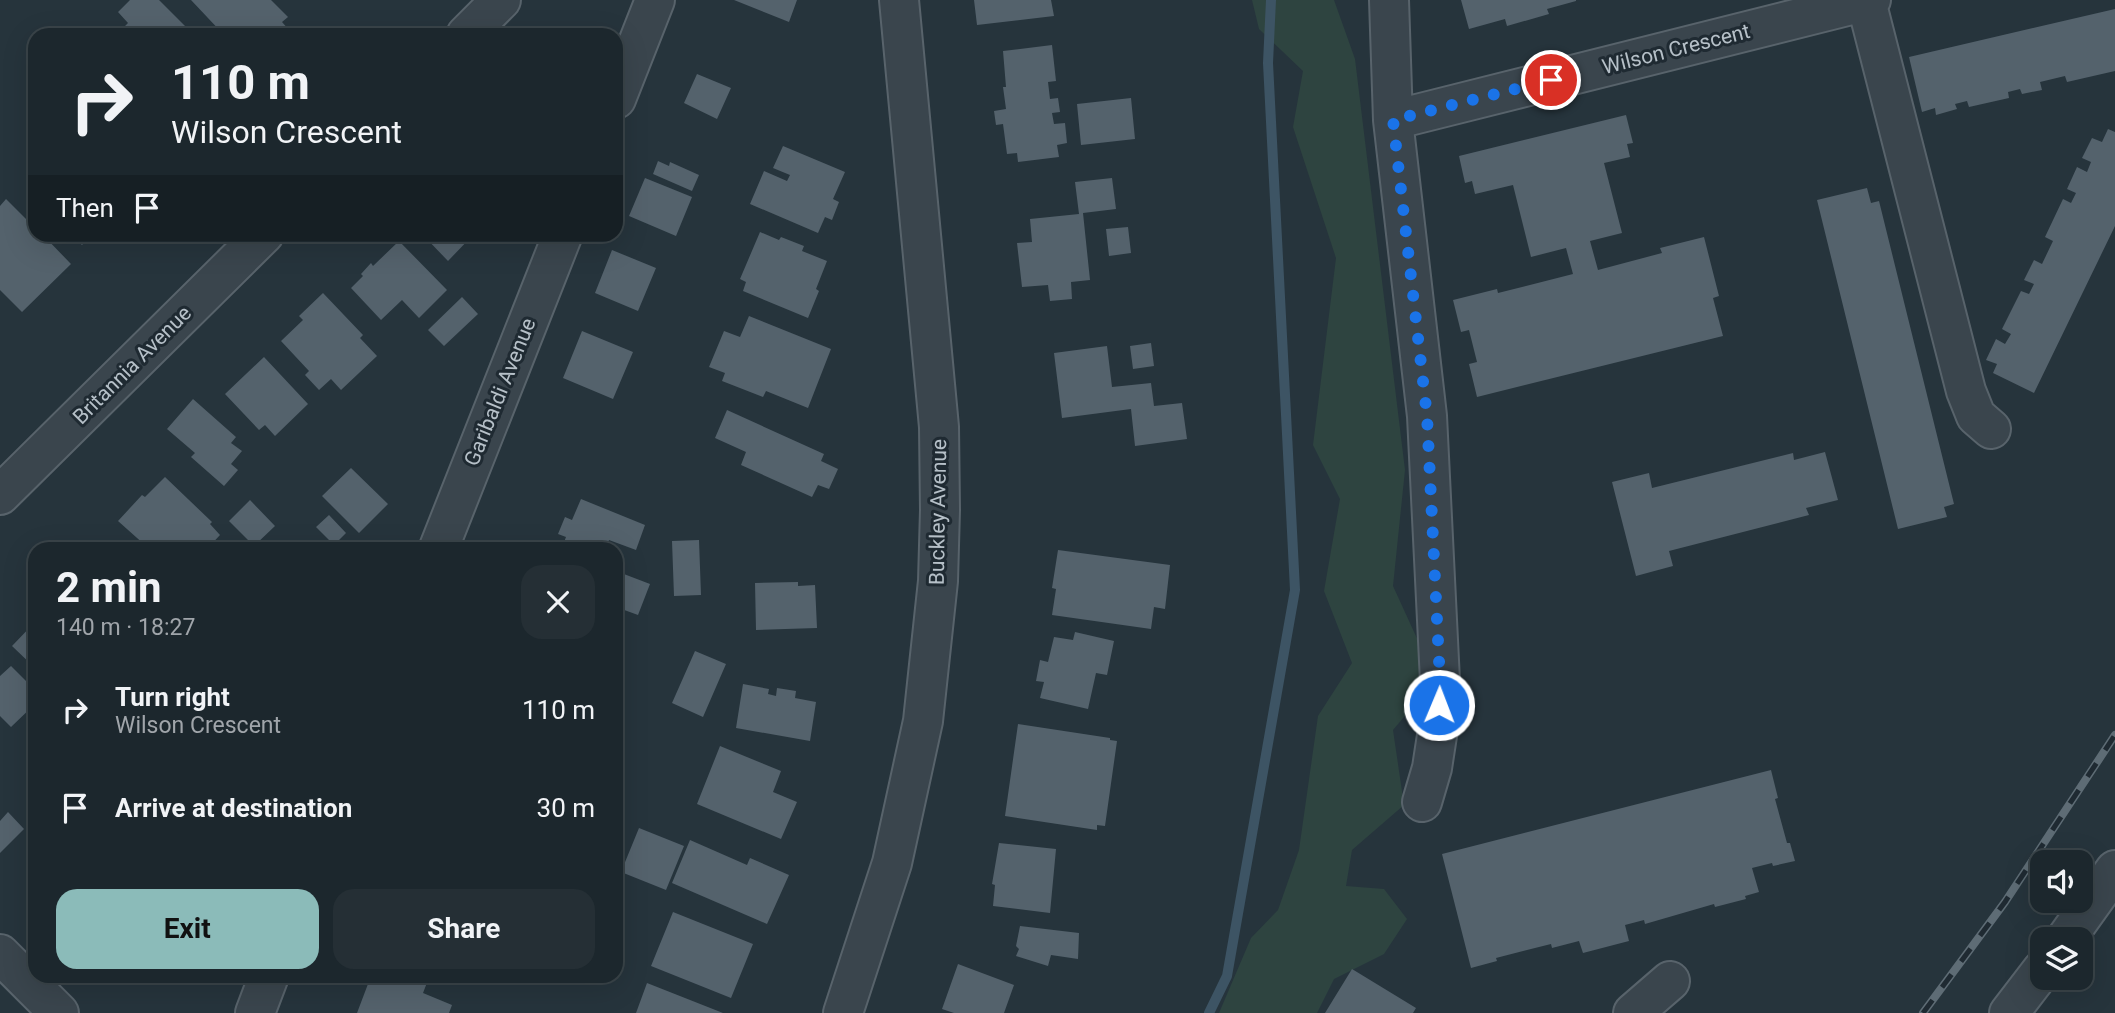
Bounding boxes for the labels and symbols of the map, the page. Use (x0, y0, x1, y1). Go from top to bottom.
street label: Wilson Crescent (1600, 19, 1753, 79)
pin (1521, 50, 1581, 110)
street label: Britannia Avenue (68, 301, 196, 429)
street label: Garibaldi Avenue (459, 315, 541, 469)
street label: Buckley Avenue (925, 439, 951, 585)
position arrow (1402, 668, 1476, 742)

